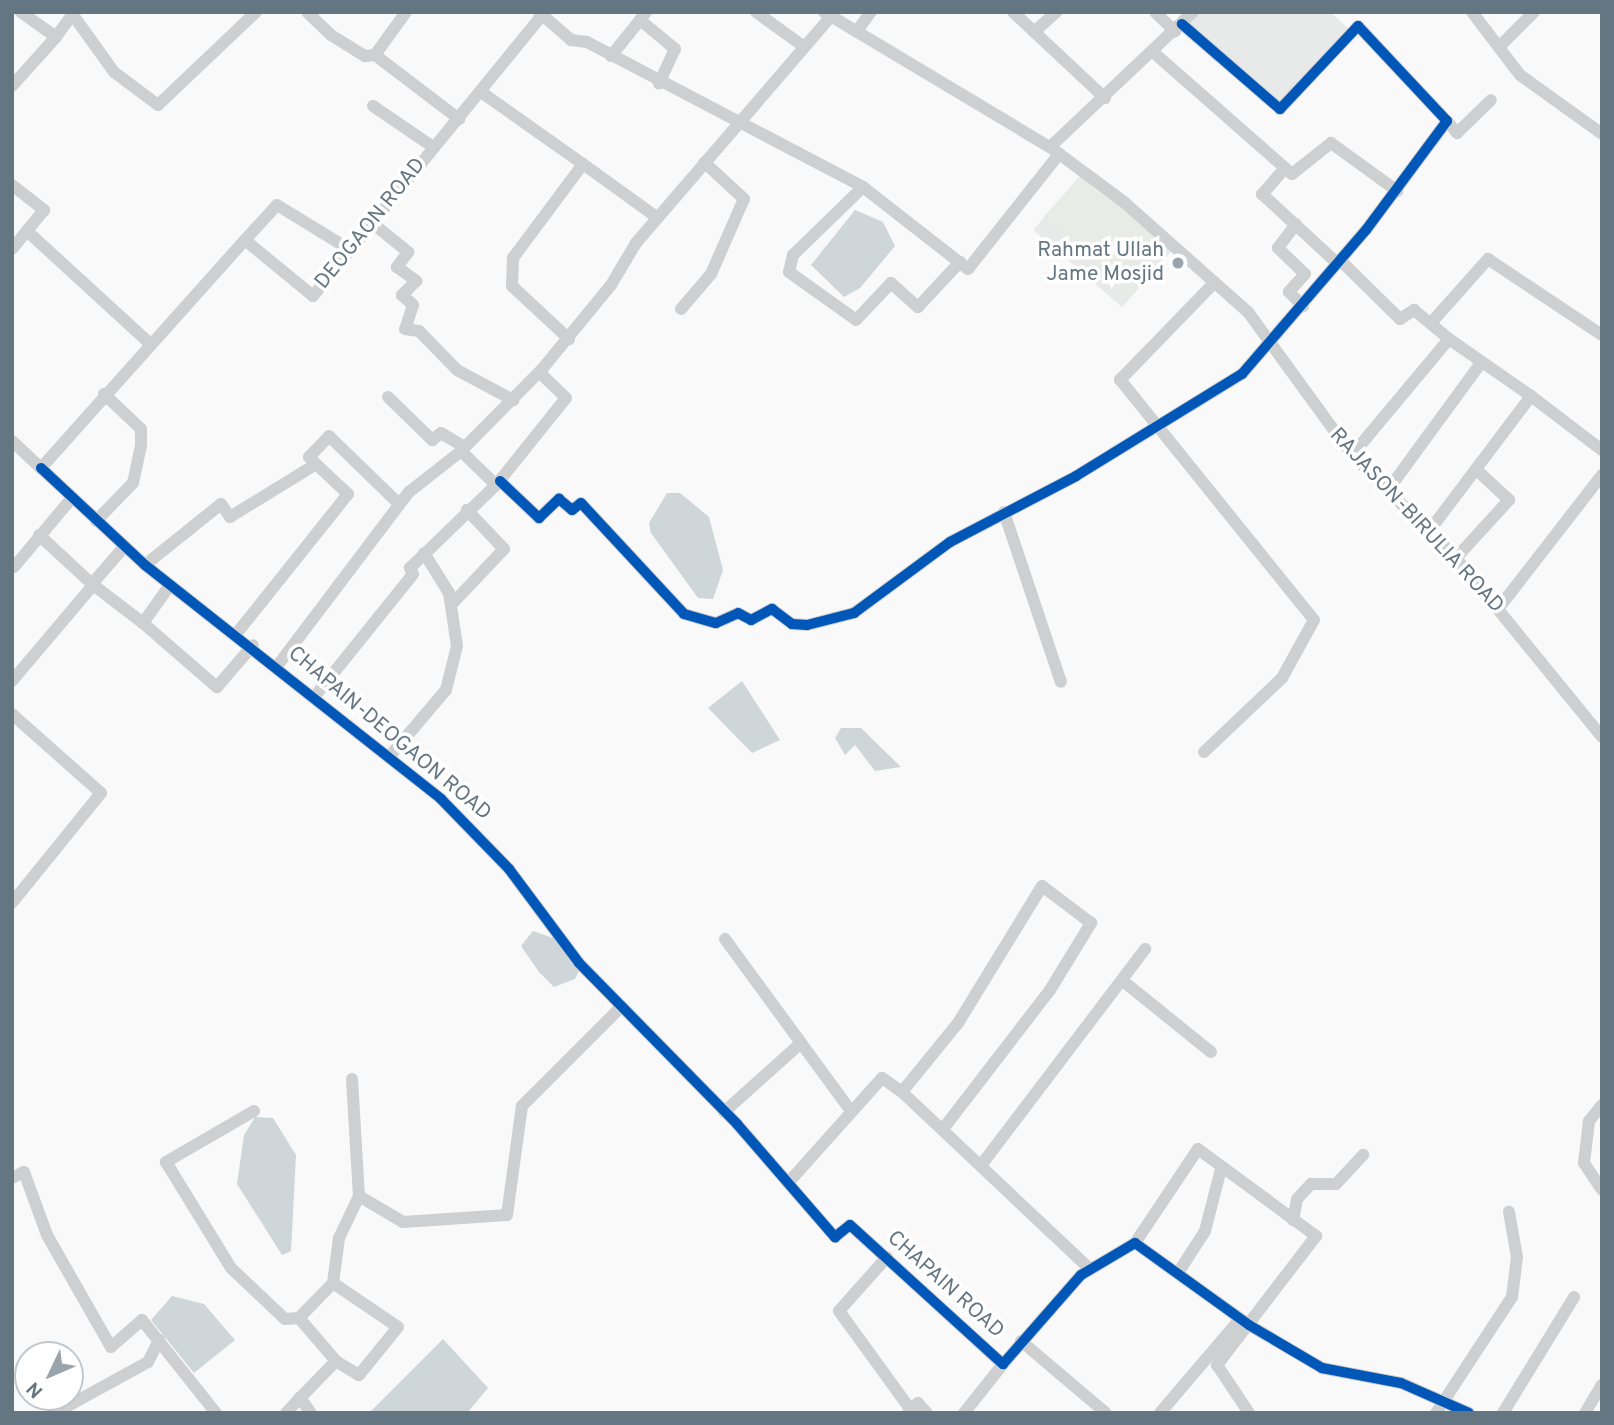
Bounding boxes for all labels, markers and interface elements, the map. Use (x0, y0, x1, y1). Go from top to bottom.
street label: DEOGAON ROAD (310, 153, 432, 295)
place label: Rahmat Ullah Jame Mosjid (1037, 238, 1164, 288)
marker: Rahmat Ullah Jame Mosjid (1170, 255, 1186, 271)
street label: RAJASON-BIRULIA ROAD (1323, 423, 1509, 619)
street label: CHAPAIN-DEOGAON ROAD (282, 642, 496, 826)
street label: CHAPAIN ROAD (881, 1226, 1009, 1344)
north arrow (14, 1341, 84, 1411)
text: N (22, 1376, 49, 1402)

